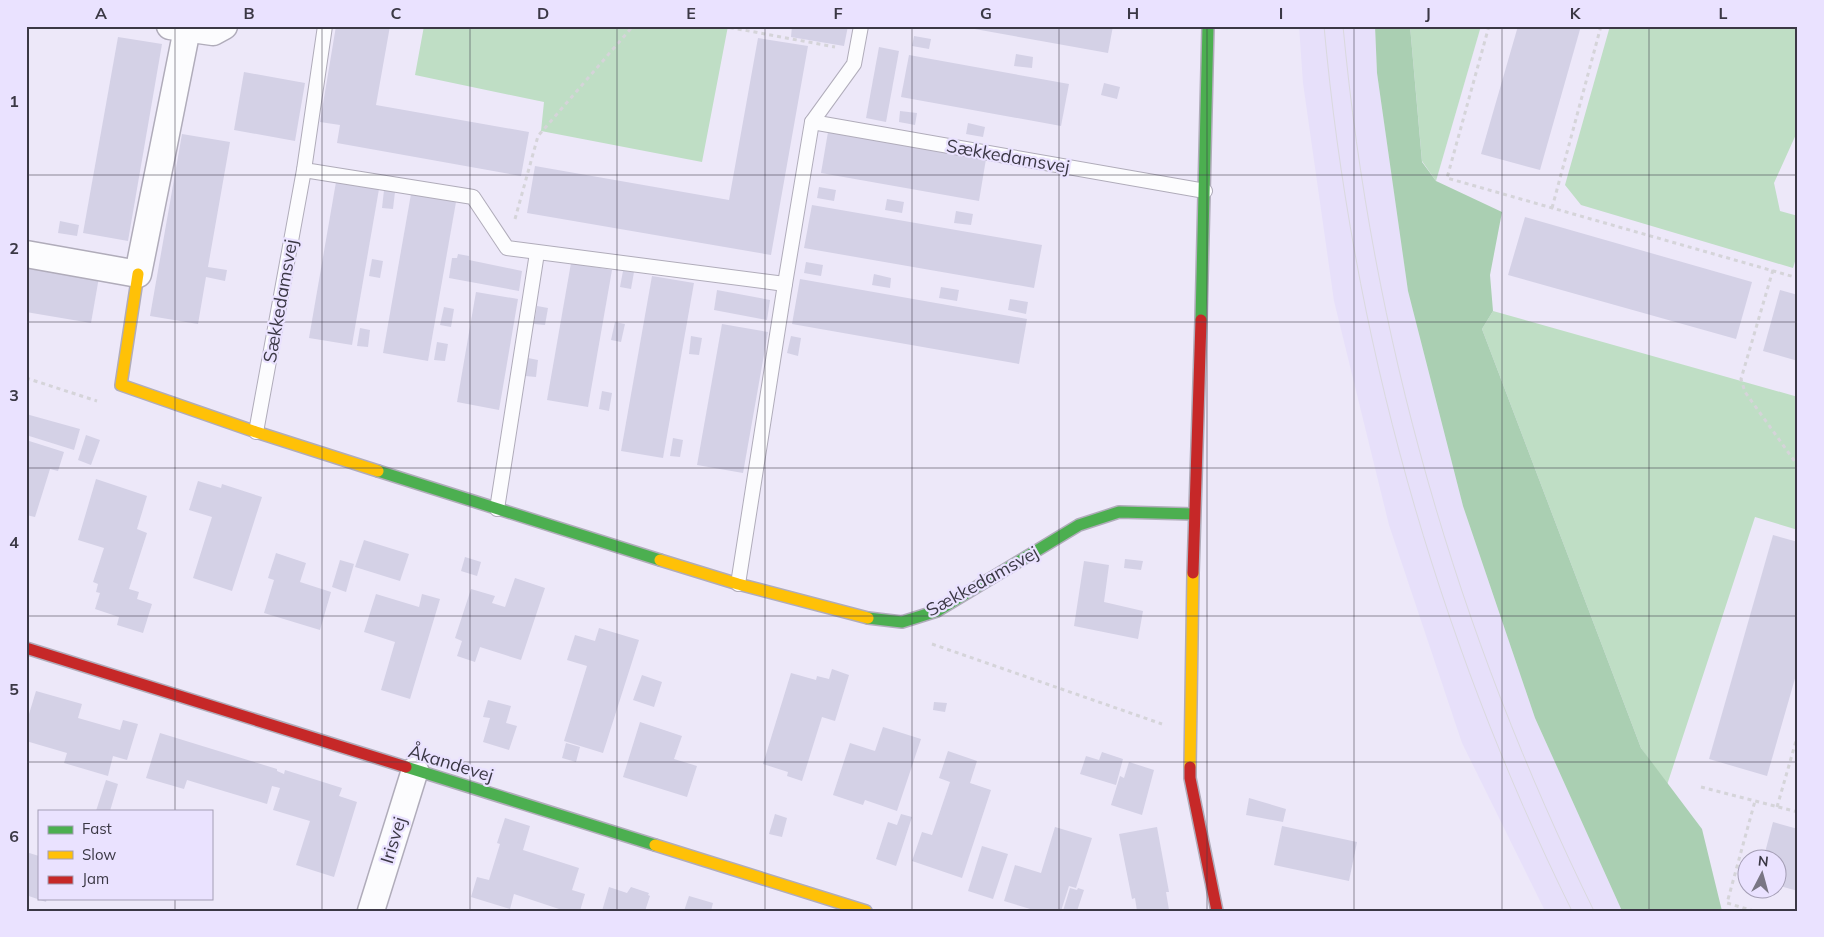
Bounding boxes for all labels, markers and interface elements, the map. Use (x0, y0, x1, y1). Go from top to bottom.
text: A (95, 3, 107, 23)
text: B (243, 3, 255, 23)
text: C (391, 3, 402, 23)
text: D (537, 3, 549, 23)
text: E (686, 3, 696, 23)
text: F (833, 3, 843, 23)
text: G (980, 3, 992, 23)
text: H (1127, 3, 1139, 23)
text: I (1279, 3, 1283, 23)
text: J (1425, 3, 1431, 23)
text: K (1570, 3, 1582, 23)
text: L (1719, 3, 1728, 23)
text: 1 (9, 91, 19, 111)
street label: Sækkedamsvej (945, 134, 1071, 178)
text: 2 (9, 238, 19, 258)
street label: Sækkedamsvej (258, 238, 302, 364)
text: 3 (9, 385, 19, 405)
text: 4 (9, 532, 19, 552)
street label: Sækkedamsvej (922, 541, 1042, 621)
text: 5 (9, 679, 19, 699)
street label: Åkandevej (406, 739, 496, 787)
legend (38, 810, 212, 900)
street label: Irisvej (375, 814, 411, 866)
text: Fast (82, 819, 112, 838)
text: 6 (9, 826, 19, 846)
text: Slow (82, 845, 116, 864)
north arrow (1736, 850, 1786, 900)
text: N (1757, 852, 1770, 871)
text: Jam (82, 869, 109, 888)

